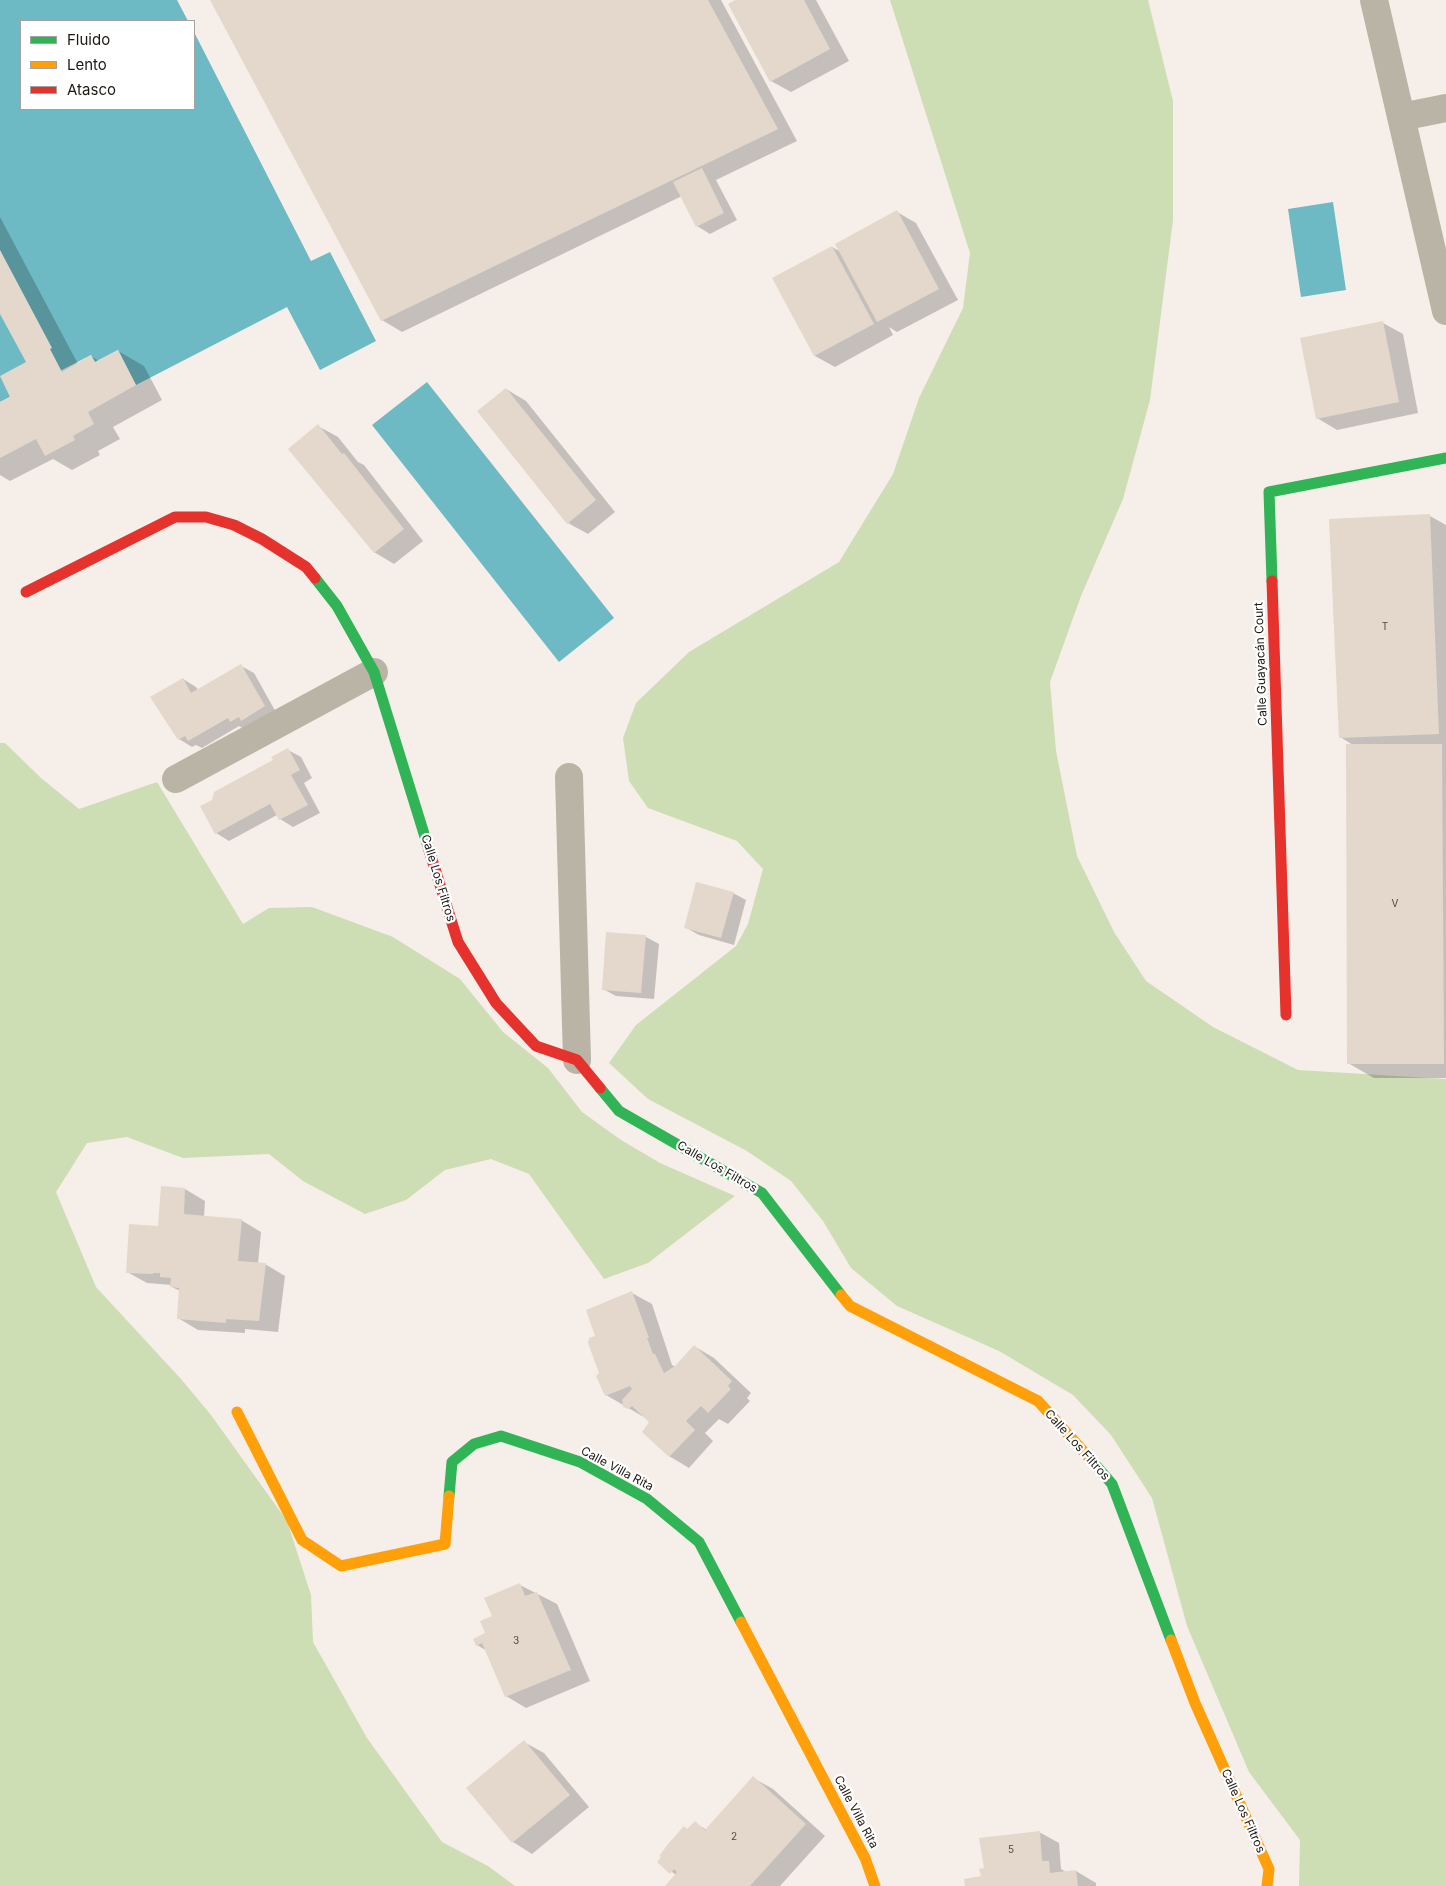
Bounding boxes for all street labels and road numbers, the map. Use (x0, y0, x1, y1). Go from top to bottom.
street label: Calle Guayacán Court (1252, 602, 1270, 726)
street label: Calle Los Filtros (418, 833, 458, 923)
street label: Calle Los Filtros (674, 1138, 760, 1196)
street label: Calle Los Filtros (1041, 1407, 1113, 1483)
street label: Calle Villa Rita (578, 1444, 656, 1494)
street label: Calle Los Filtros (1218, 1767, 1268, 1855)
street label: Calle Villa Rita (831, 1773, 881, 1851)

